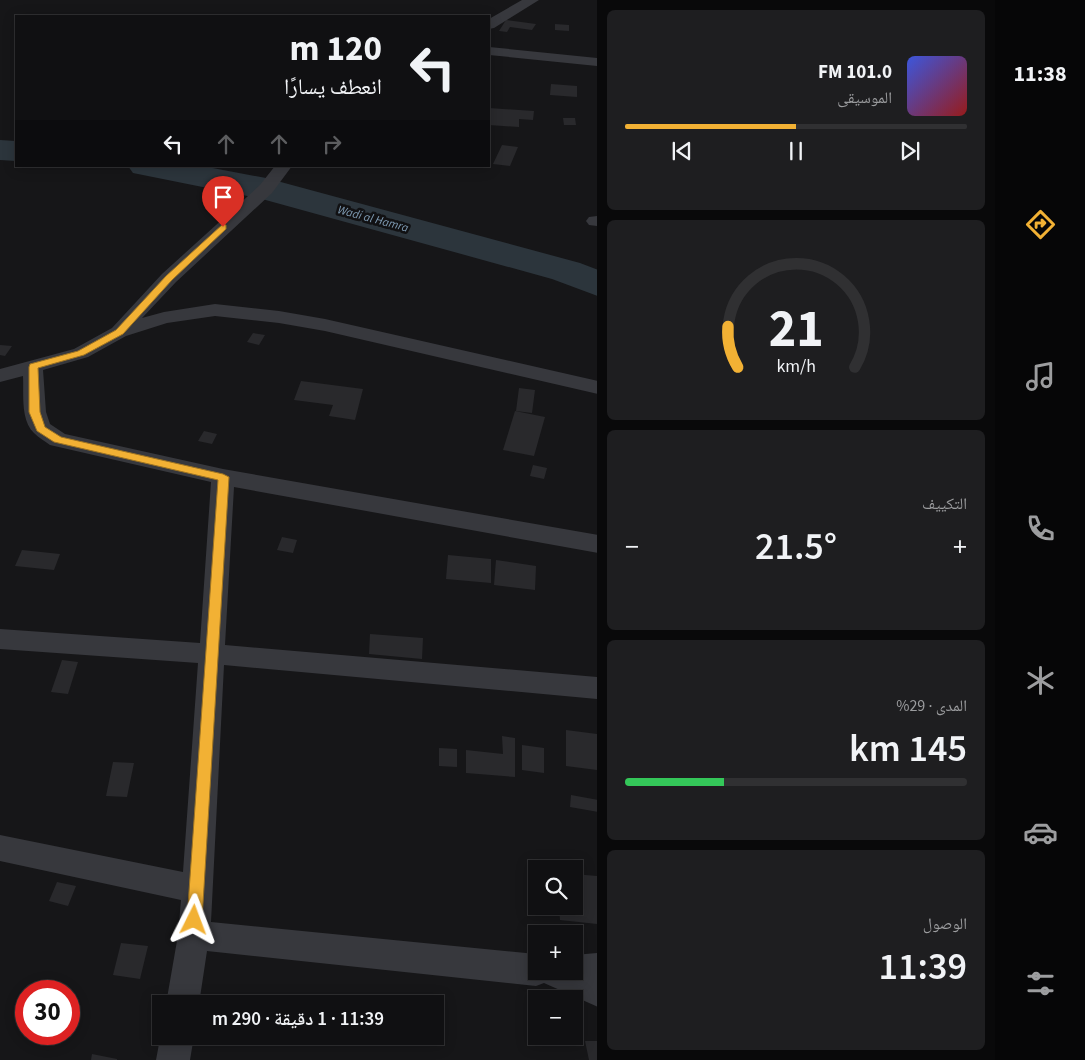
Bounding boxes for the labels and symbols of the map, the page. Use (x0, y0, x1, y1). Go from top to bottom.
pin (202, 176, 244, 227)
water label: Wadi al Hamra (336, 201, 411, 237)
position arrow (167, 893, 219, 945)
speed limit sign: 30 (15, 980, 80, 1045)

